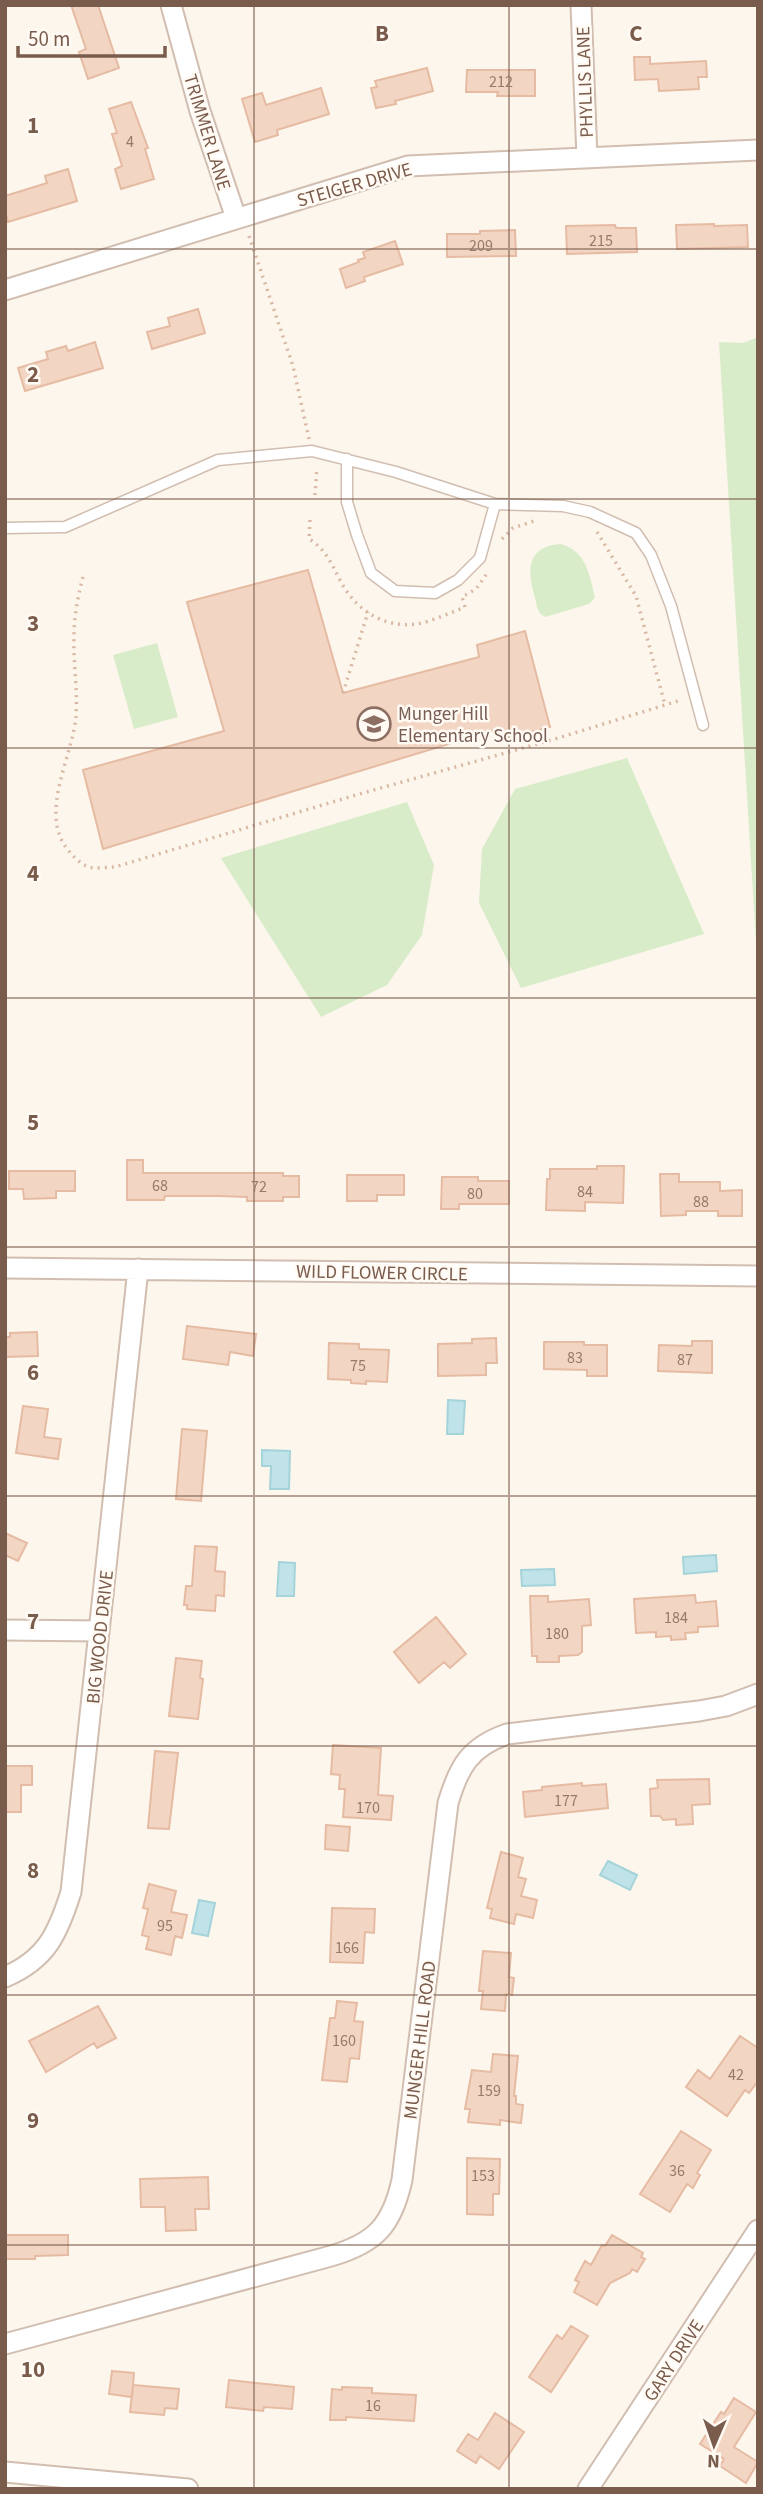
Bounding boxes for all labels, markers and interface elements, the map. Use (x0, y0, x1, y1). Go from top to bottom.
scale bar (18, 14, 164, 58)
text: B (375, 17, 389, 50)
text: C (629, 17, 643, 50)
text: 50 m (28, 24, 70, 54)
street label: PHYLLIS LANE (570, 26, 601, 138)
street label: TRIMMER LANE (176, 71, 237, 194)
house number: 212 (489, 71, 513, 93)
text: 1 (27, 109, 39, 142)
house number: 4 (126, 131, 134, 153)
street label: STEIGER DRIVE (294, 156, 415, 215)
house number: 215 (589, 230, 613, 252)
house number: 209 (469, 235, 493, 257)
text: 2 (27, 358, 39, 391)
text: 3 (27, 607, 39, 640)
place label: Munger Hill Elementary School (398, 701, 548, 750)
school or university icon: Munger Hill Elementary School (355, 705, 393, 743)
text: 4 (27, 857, 39, 890)
text: 5 (27, 1106, 39, 1139)
house number: 68 (152, 1175, 168, 1197)
house number: 72 (251, 1176, 267, 1198)
house number: 84 (577, 1181, 593, 1203)
house number: 80 (467, 1183, 483, 1205)
house number: 88 (693, 1191, 709, 1213)
street label: WILD FLOWER CIRCLE (296, 1259, 468, 1288)
house number: 83 (567, 1347, 583, 1369)
house number: 87 (677, 1349, 693, 1371)
house number: 75 (350, 1355, 366, 1377)
text: 6 (27, 1356, 39, 1389)
street label: BIG WOOD DRIVE (80, 1569, 121, 1705)
text: 7 (27, 1605, 39, 1638)
house number: 184 (664, 1607, 688, 1629)
house number: 180 (545, 1623, 569, 1645)
house number: 177 (554, 1790, 578, 1812)
house number: 170 (356, 1797, 380, 1819)
text: 8 (27, 1854, 39, 1887)
house number: 95 (157, 1915, 173, 1937)
house number: 166 (335, 1937, 359, 1959)
street label: MUNGER HILL ROAD (397, 1959, 444, 2121)
house number: 160 (332, 2030, 356, 2052)
house number: 42 (728, 2064, 744, 2086)
house number: 159 (477, 2080, 501, 2102)
text: 9 (27, 2104, 39, 2137)
house number: 36 (669, 2160, 685, 2182)
house number: 153 (471, 2165, 495, 2187)
street label: GARY DRIVE (638, 2315, 711, 2407)
text: 10 (21, 2353, 45, 2386)
house number: 16 (365, 2395, 381, 2417)
north arrow (679, 2410, 749, 2480)
text: N (707, 2447, 720, 2474)

